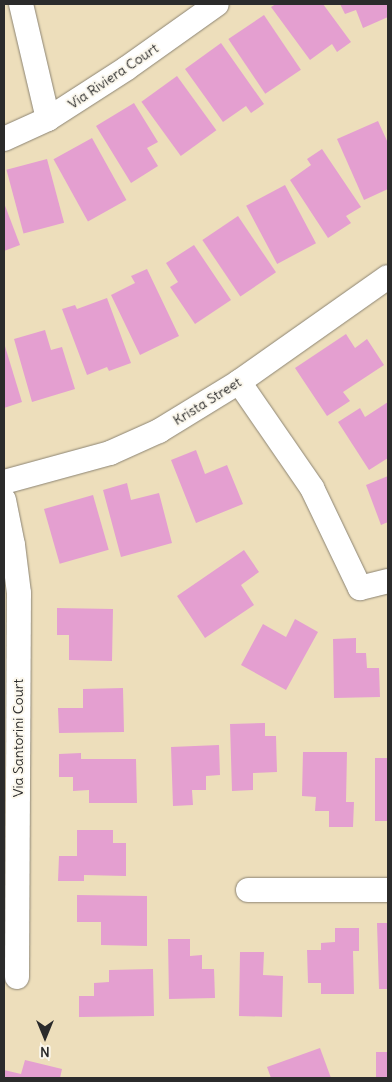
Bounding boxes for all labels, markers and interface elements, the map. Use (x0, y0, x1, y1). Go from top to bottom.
street label: Via Riviera Court (65, 40, 161, 112)
street label: Krista Street (170, 373, 244, 429)
street label: Via Santorini Court (10, 679, 26, 797)
north arrow (20, 1012, 70, 1062)
text: N (40, 1043, 50, 1061)

